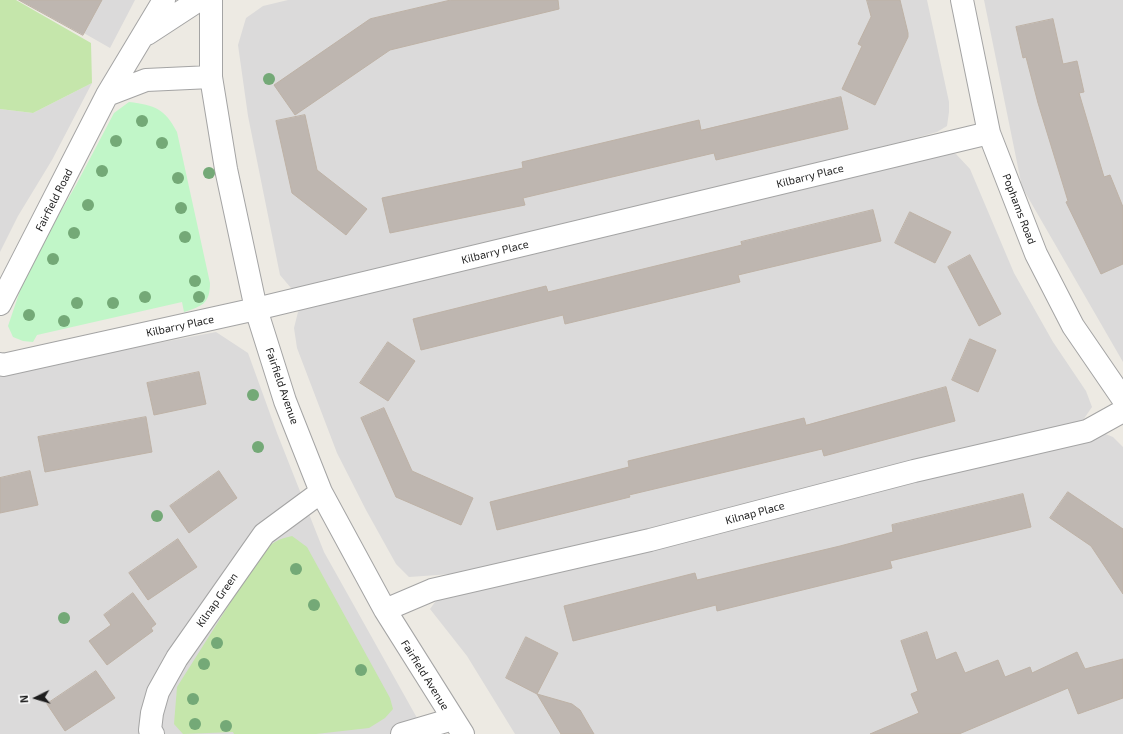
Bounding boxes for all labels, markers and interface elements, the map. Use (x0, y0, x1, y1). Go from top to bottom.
street label: Kilbarry Place (775, 161, 845, 191)
street label: Fairfield Road (33, 166, 75, 234)
street label: Pophams Road (999, 172, 1039, 246)
street label: Kilbarry Place (460, 237, 530, 267)
street label: Kilbarry Place (145, 312, 215, 340)
street label: Fairfield Avenue (263, 346, 301, 426)
street label: Kilnap Place (724, 499, 786, 527)
street label: Kilnap Green (193, 570, 241, 630)
street label: Fairfield Avenue (398, 637, 452, 713)
north arrow (16, 678, 56, 718)
text: N (17, 695, 30, 704)

